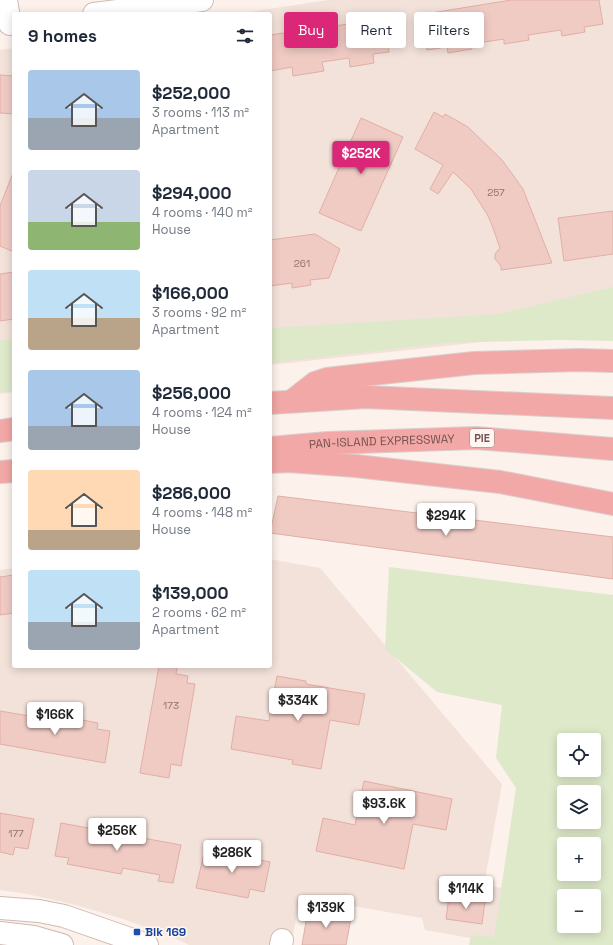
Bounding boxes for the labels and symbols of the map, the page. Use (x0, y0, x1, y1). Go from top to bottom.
pin: $252K (333, 141, 389, 175)
house number: 257 (487, 186, 505, 199)
house number: 261 (294, 257, 310, 270)
road number: PIE (470, 429, 494, 447)
street label: PAN-ISLAND EXPRESSWAY (308, 431, 456, 453)
pin: $294K (418, 503, 474, 537)
pin: $334K (270, 688, 326, 722)
house number: 173 (163, 699, 179, 712)
pin: $166K (27, 702, 83, 736)
pin: $93.6K (351, 791, 417, 825)
pin: $256K (89, 818, 145, 852)
house number: 177 (8, 827, 24, 840)
pin: $286K (204, 840, 260, 874)
pin: $114K (438, 876, 494, 910)
pin: $139K (298, 895, 354, 929)
place label: Blk 169 (145, 924, 186, 940)
marker: Blk 169 (132, 927, 142, 937)

